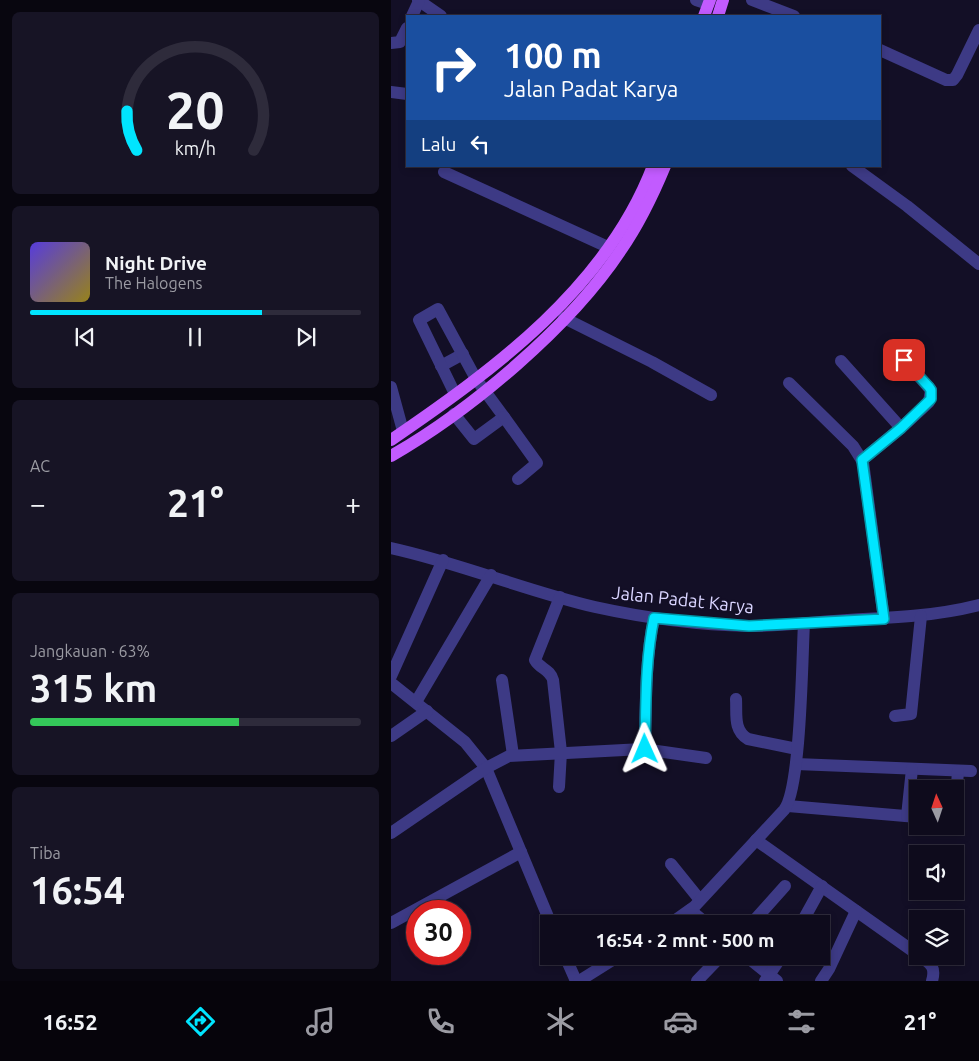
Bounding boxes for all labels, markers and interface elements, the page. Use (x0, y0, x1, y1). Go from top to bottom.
icon: right (421, 35, 486, 100)
text: 100 m (504, 35, 602, 75)
text: Jalan Padat Karya (504, 76, 678, 101)
text: 20 (166, 81, 225, 139)
icon: left (466, 130, 494, 158)
text: Lalu (421, 133, 456, 155)
text: km/h (175, 138, 216, 158)
text: Night Drive (105, 252, 207, 274)
text: The Halogens (105, 274, 203, 292)
icon: previous (71, 323, 99, 351)
icon: pause (181, 323, 209, 351)
icon: next (292, 323, 320, 351)
pin (883, 339, 925, 381)
icon: arrive (890, 346, 918, 374)
text: AC (30, 457, 50, 475)
text: 21° (167, 482, 224, 524)
text: − (30, 488, 46, 519)
text: + (345, 488, 361, 519)
street label: Jalan Padat Karya (611, 582, 755, 616)
text: Jangkauan · 63% (30, 642, 150, 660)
text: 315 km (30, 667, 157, 709)
position arrow (618, 722, 670, 774)
north arrow (909, 780, 963, 835)
map controls (909, 780, 964, 965)
text: Tiba (30, 844, 61, 862)
button: sound (909, 845, 964, 900)
text: 16:54 (30, 869, 125, 911)
speed limit sign: 30 (406, 900, 471, 965)
button: layers (909, 910, 964, 965)
text: 16:54 · 2 mnt · 500 m (596, 929, 774, 951)
icon: directions (183, 1004, 218, 1039)
icon: music (303, 1004, 338, 1039)
icon: phone (423, 1004, 458, 1039)
icon: climate (543, 1004, 578, 1039)
icon: car (663, 1004, 698, 1039)
icon: filters (784, 1004, 819, 1039)
text: 16:52 (43, 1009, 98, 1034)
text: 21° (904, 1009, 936, 1034)

